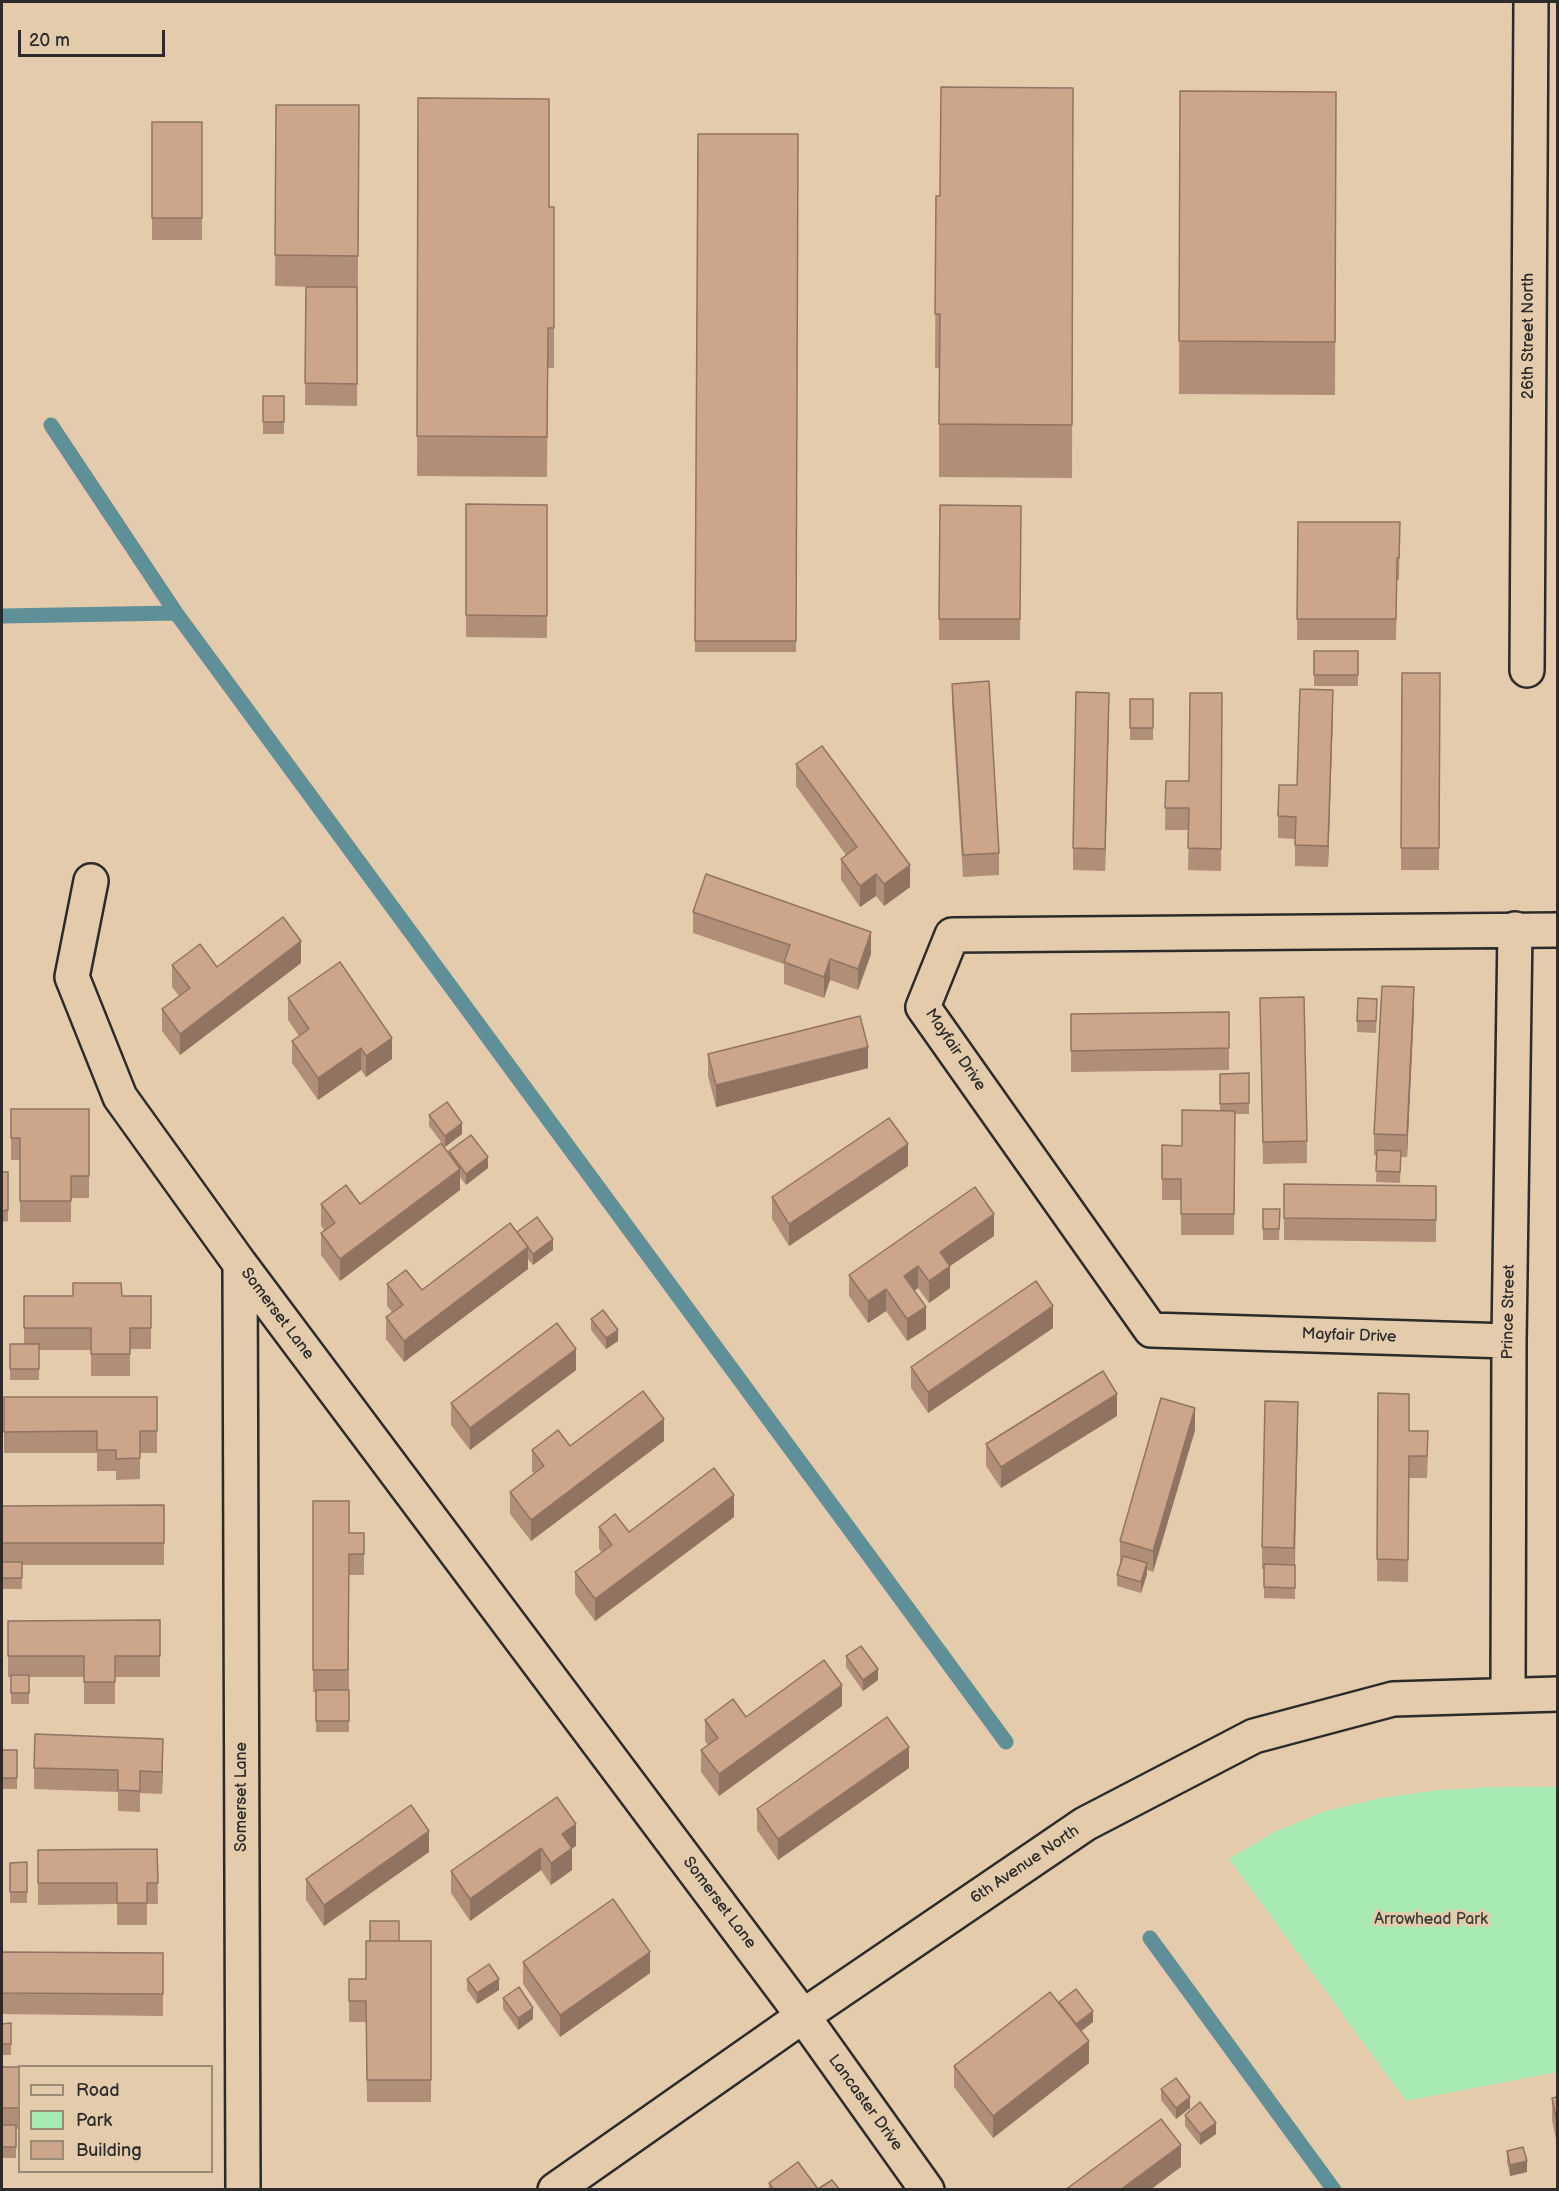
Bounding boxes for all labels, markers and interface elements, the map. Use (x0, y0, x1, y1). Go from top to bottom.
scale bar (21, 18, 168, 56)
text: 20 m (29, 30, 70, 51)
street label: 26th Street North (1519, 273, 1539, 399)
street label: Mayfair Drive (920, 1005, 990, 1095)
street label: Somerset Lane (236, 1264, 318, 1364)
street label: Prince Street (1499, 1264, 1519, 1360)
street label: Mayfair Drive (1301, 1325, 1397, 1347)
street label: Somerset Lane (232, 1742, 252, 1852)
street label: 6th Avenue North (967, 1822, 1083, 1908)
street label: Somerset Lane (678, 1853, 760, 1953)
park label: Arrowhead Park (1374, 1910, 1488, 1930)
street label: Lancaster Drive (824, 2051, 906, 2155)
legend (18, 2065, 213, 2173)
text: Road (76, 2080, 120, 2101)
text: Park (76, 2110, 112, 2131)
text: Building (76, 2140, 142, 2161)

